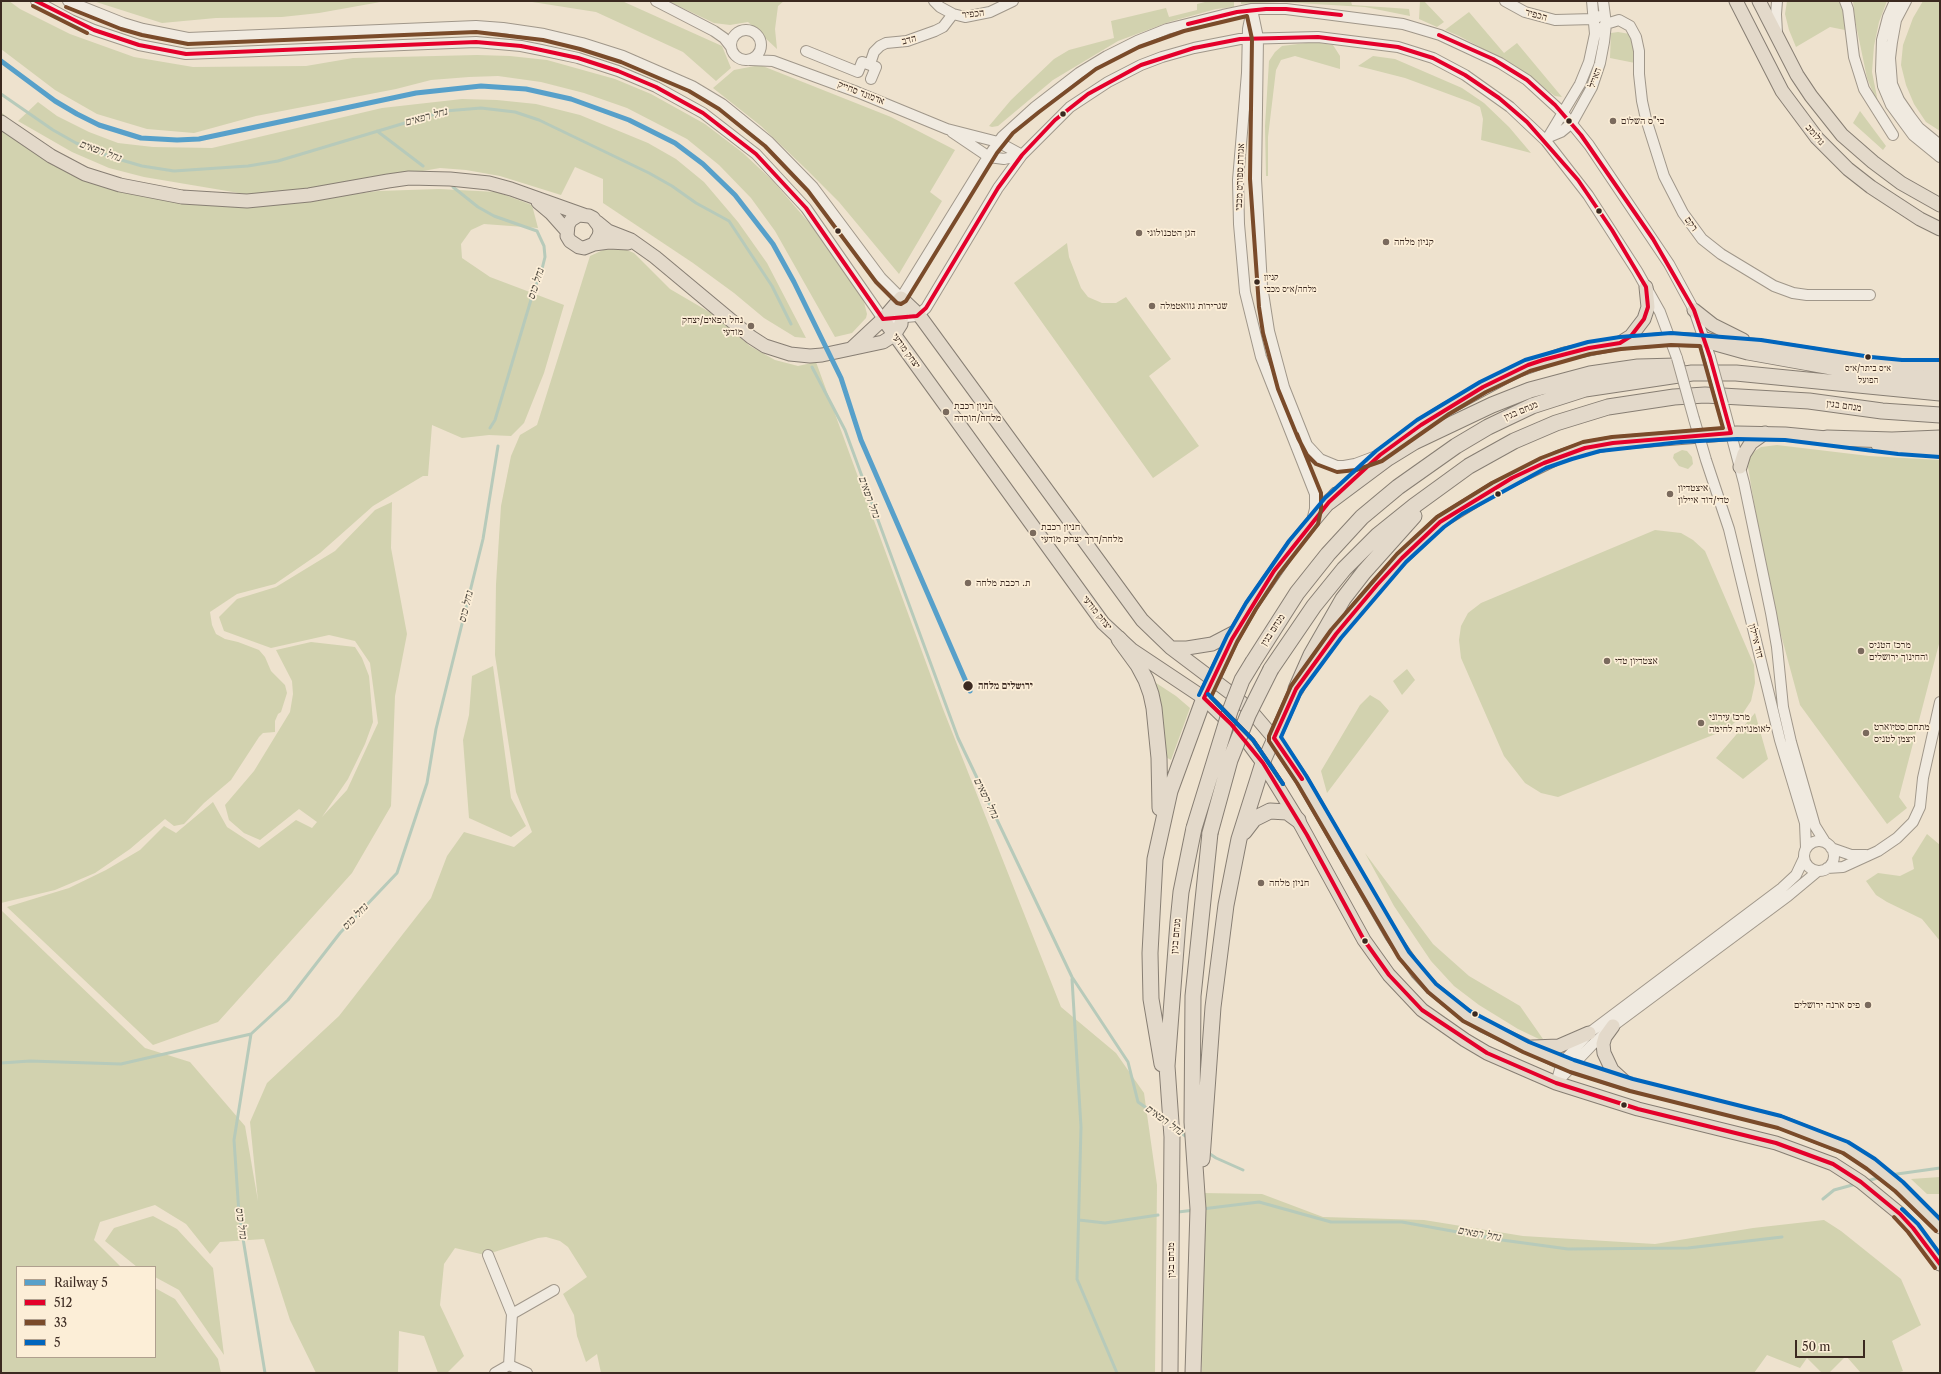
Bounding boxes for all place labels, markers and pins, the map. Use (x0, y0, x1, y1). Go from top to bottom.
unlabelled marker (1058, 109, 1068, 119)
place label: בי"ס השלום (1621, 115, 1664, 127)
unlabelled marker (1564, 116, 1574, 126)
marker: בי"ס השלום (1608, 116, 1618, 126)
unlabelled marker (1594, 206, 1604, 216)
unlabelled marker (833, 226, 843, 236)
place label: הגן הטכנולוגי (1147, 227, 1196, 239)
marker: הגן הטכנולוגי (1134, 228, 1144, 238)
place label: קניון מלחה (1394, 236, 1434, 248)
marker: קניון מלחה (1381, 237, 1391, 247)
place label: קניון מלחה/א״ס מכבי (1264, 272, 1317, 293)
marker: קניון מלחה/א״ס מכבי (1252, 277, 1262, 287)
place label: שגרירות גוואטמלה (1160, 300, 1228, 312)
marker: שגרירות גוואטמלה (1147, 301, 1157, 311)
place label: נחל רפאים/יצחק מודעי (682, 314, 743, 338)
marker: נחל רפאים/יצחק מודעי (746, 321, 756, 331)
marker: א״ס ביתר/א״ס הפועל (1863, 352, 1873, 362)
place label: א״ס ביתר/א״ס הפועל (1845, 363, 1891, 384)
place label: חניון רכבת מלחה/הורדה (954, 400, 1001, 424)
marker: חניון רכבת מלחה/הורדה (941, 407, 951, 417)
place label: איצטדיון טדי/דוד איילון (1678, 482, 1729, 506)
unlabelled marker (1493, 489, 1503, 499)
marker: איצטדיון טדי/דוד איילון (1665, 489, 1675, 499)
place label: חניון רכבת מלחה/דרך יצחק מודעי (1041, 521, 1123, 544)
marker: חניון רכבת מלחה/דרך יצחק מודעי (1028, 528, 1038, 538)
place label: ת. רכבת מלחה (976, 577, 1031, 589)
marker: ת. רכבת מלחה (963, 578, 973, 588)
place label: מרכז הטניס והחינוך ירושלים (1869, 639, 1928, 662)
marker: מרכז הטניס והחינוך ירושלים (1856, 646, 1866, 656)
place label: אצטדיון טדי (1615, 655, 1658, 667)
marker: אצטדיון טדי (1602, 656, 1612, 666)
marker: ירושלים מלחה (961, 679, 975, 693)
place label: ירושלים מלחה (978, 680, 1033, 692)
place label: מרכז עירוני לאומנויות לחימה (1709, 711, 1771, 734)
marker: מרכז עירוני לאומנויות לחימה (1696, 718, 1706, 728)
place label: מתחם סטיוארט ויצמן לטניס (1874, 721, 1930, 744)
marker: מתחם סטיוארט ויצמן לטניס (1861, 728, 1871, 738)
place label: חניון מלחה (1269, 877, 1309, 889)
marker: חניון מלחה (1256, 878, 1266, 888)
unlabelled marker (1360, 936, 1370, 946)
place label: פיס ארנה ירושלים (1794, 999, 1860, 1011)
marker: פיס ארנה ירושלים (1863, 1000, 1873, 1010)
unlabelled marker (1470, 1009, 1480, 1019)
unlabelled marker (1619, 1100, 1629, 1110)

